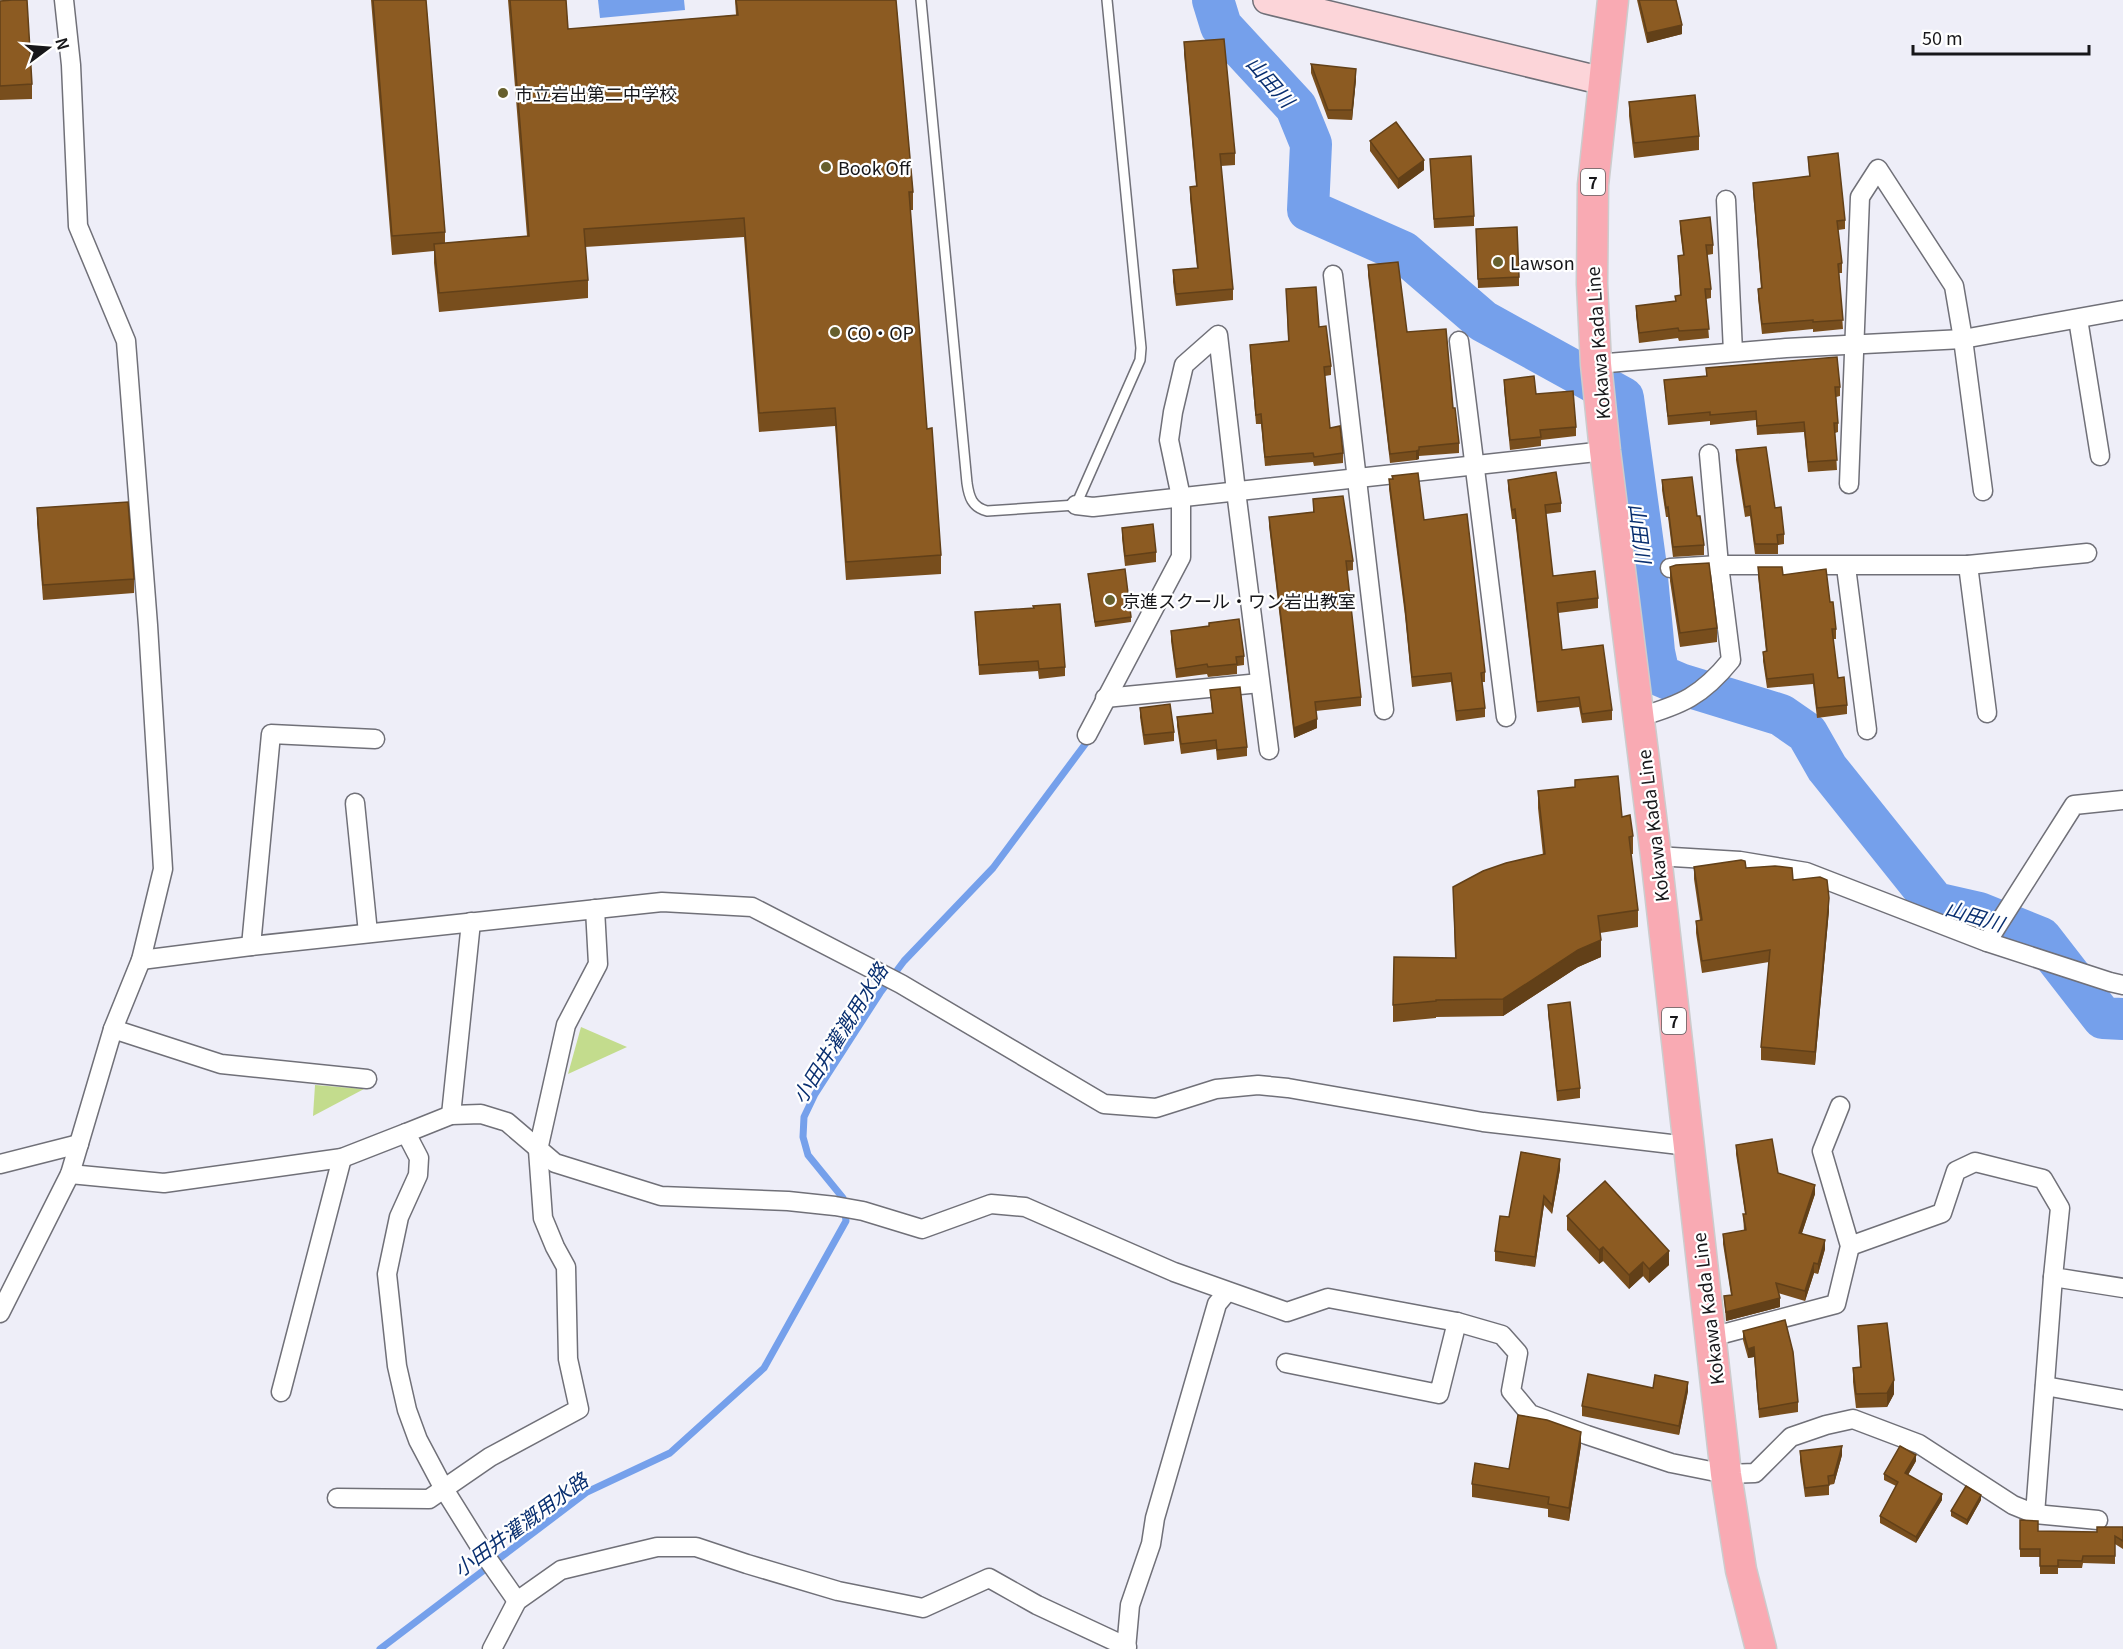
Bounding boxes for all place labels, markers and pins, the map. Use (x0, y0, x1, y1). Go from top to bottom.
place label: 市立岩出第二中学校 (515, 80, 677, 106)
marker: 市立岩出第二中学校 (496, 86, 510, 100)
place label: Book Off (838, 154, 912, 180)
marker: Book Off (819, 160, 833, 174)
place label: Lawson (1510, 249, 1575, 275)
marker: Lawson (1491, 255, 1505, 269)
place label: CO・OP (847, 319, 914, 345)
marker: CO・OP (828, 325, 842, 339)
place label: 京進スクール・ワン岩出教室 (1122, 587, 1356, 613)
marker: 京進スクール・ワン岩出教室 (1103, 593, 1117, 607)

